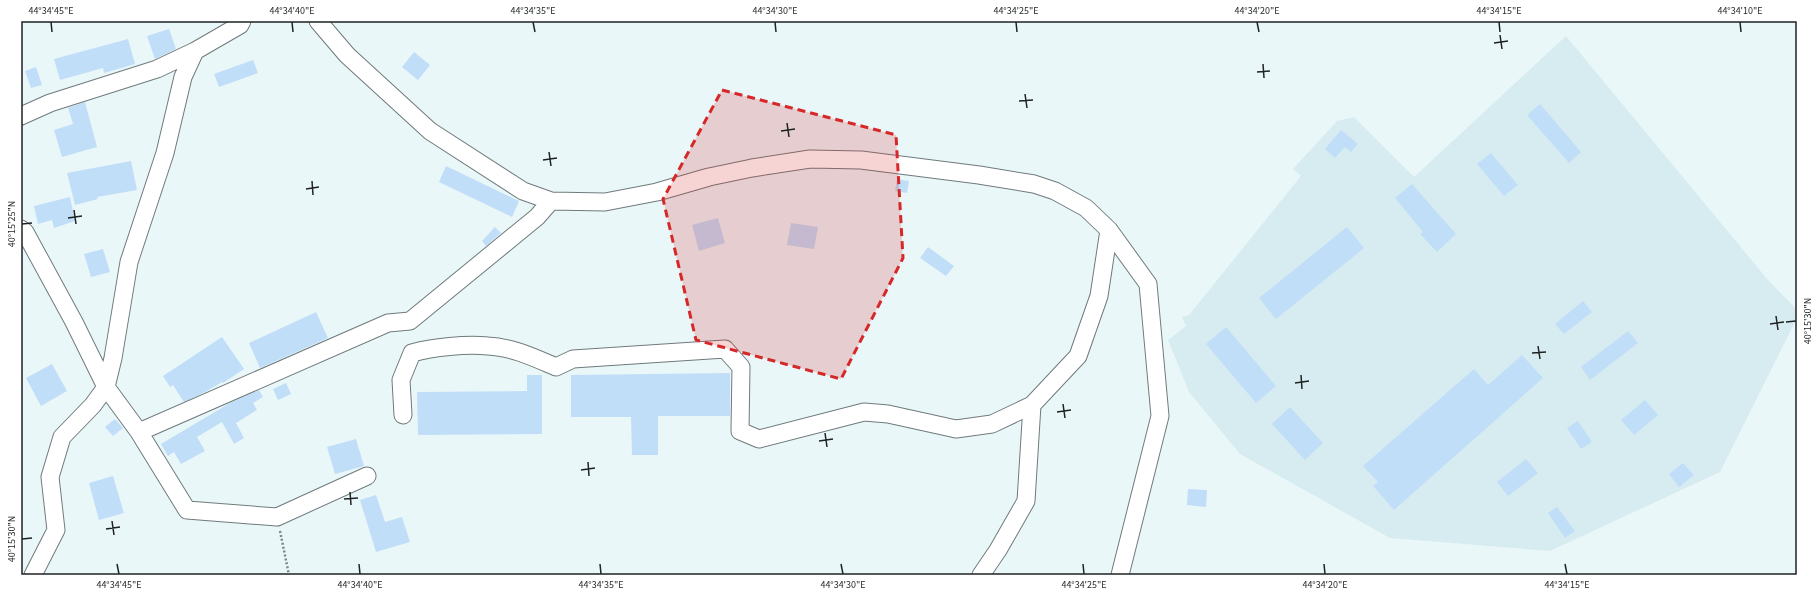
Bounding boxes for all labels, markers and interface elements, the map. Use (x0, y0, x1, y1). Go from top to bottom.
text: 44°34'45"E (28, 4, 74, 18)
text: 44°34'40"E (269, 4, 315, 18)
text: 44°34'35"E (510, 4, 556, 18)
text: 44°34'30"E (752, 4, 798, 18)
text: 44°34'25"E (993, 4, 1039, 18)
text: 44°34'20"E (1234, 4, 1280, 18)
text: 44°34'15"E (1476, 4, 1522, 18)
text: 44°34'10"E (1717, 4, 1763, 18)
text: 40°15'25"N (5, 201, 19, 247)
text: 40°15'30"N (1801, 298, 1815, 344)
text: 40°15'30"N (5, 516, 19, 562)
text: 44°34'45"E (96, 578, 142, 592)
text: 44°34'40"E (337, 578, 383, 592)
text: 44°34'35"E (578, 578, 624, 592)
text: 44°34'30"E (820, 578, 866, 592)
text: 44°34'25"E (1061, 578, 1107, 592)
text: 44°34'20"E (1302, 578, 1348, 592)
text: 44°34'15"E (1544, 578, 1590, 592)

